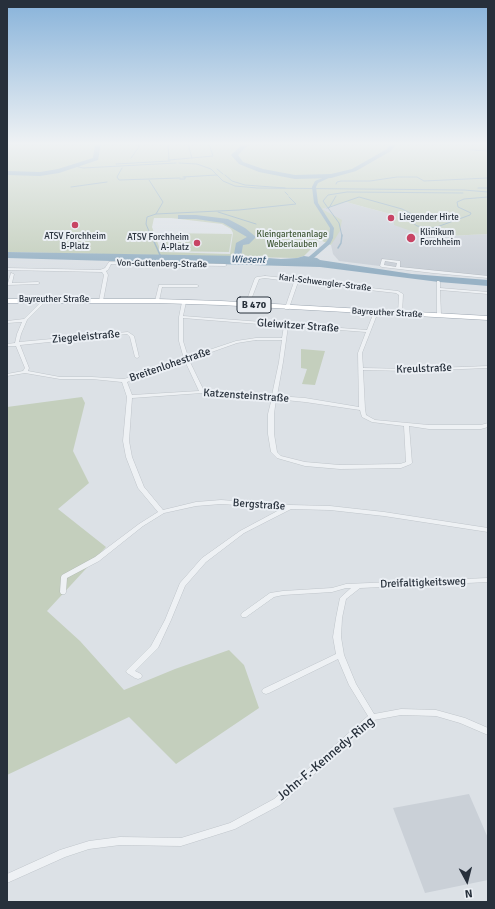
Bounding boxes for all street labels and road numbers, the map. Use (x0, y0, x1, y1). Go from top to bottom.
street label: Von-Guttenberg-Straße (117, 258, 207, 270)
street label: Karl-Schwengler-Straße (278, 272, 372, 294)
street label: Bayreuther Straße (19, 295, 89, 305)
road number: B 470 (237, 297, 271, 313)
street label: Bayreuther Straße (351, 306, 423, 320)
street label: Gleiwitzer Straße (257, 317, 339, 335)
street label: Ziegeleistraße (51, 327, 121, 347)
street label: Breitenlohestraße (128, 345, 212, 385)
street label: Kreulstraße (396, 361, 452, 377)
street label: Katzensteinstraße (203, 386, 289, 406)
street label: Bergstraße (232, 497, 286, 513)
street label: Dreifaltigkeitsweg (380, 575, 466, 591)
street label: John-F.-Kennedy-Ring (274, 714, 378, 804)

